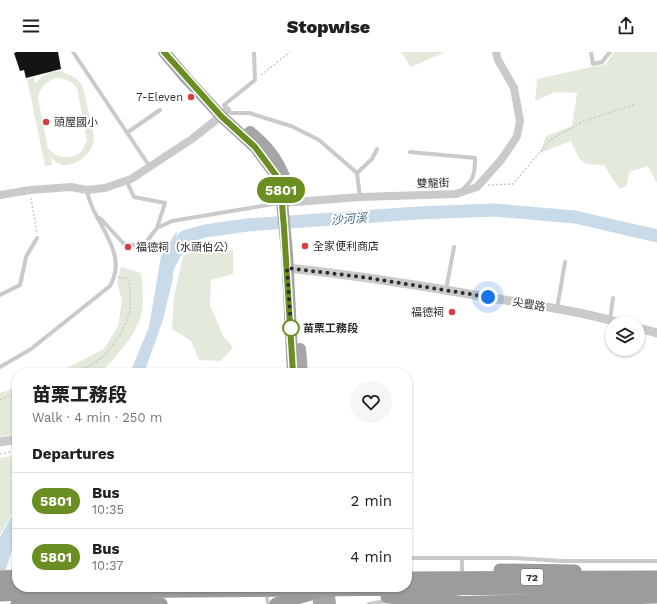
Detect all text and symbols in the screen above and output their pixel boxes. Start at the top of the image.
icon: menu [20,15,42,37]
icon: share [615,15,637,37]
text: Stopwise [287,16,370,37]
place label: 7-Eleven [136,91,183,104]
marker: 7-Eleven [186,92,196,102]
place label: 頭屋國小 [54,116,98,129]
marker: 頭屋國小 [41,117,51,127]
street label: 雙龍街 [416,176,450,191]
line badge: 5801 [253,177,309,203]
text: 5801 [265,182,297,198]
water label: 沙河溪 [331,211,369,227]
place label: 全家便利商店 [313,240,379,253]
place label: 福德祠（水頭伯公） [136,241,235,254]
marker: 全家便利商店 [300,241,310,251]
marker: 福德祠（水頭伯公） [123,242,133,252]
your location [478,287,498,307]
street label: 尖豐路 [512,295,546,314]
place label: 福德祠 [411,306,444,319]
marker: 福德祠 [447,307,457,317]
map controls [605,316,645,356]
button: layers [605,316,645,356]
marker: 苗栗工務段 [282,319,300,337]
place label: 苗栗工務段 [303,322,358,335]
button: heart [350,381,392,423]
text: 苗栗工務段 [32,383,127,406]
text: Walk · 4 min · 250 m [32,410,162,425]
text: Departures [32,445,115,463]
text: Bus [92,484,120,502]
text: 2 min [351,492,392,510]
text: 5801 [40,493,72,509]
text: 10:35 [92,502,124,517]
text: Bus [92,540,120,558]
text: 4 min [350,548,392,566]
text: 5801 [40,549,72,565]
text: 10:37 [92,558,123,573]
road number: 72 [521,569,543,585]

